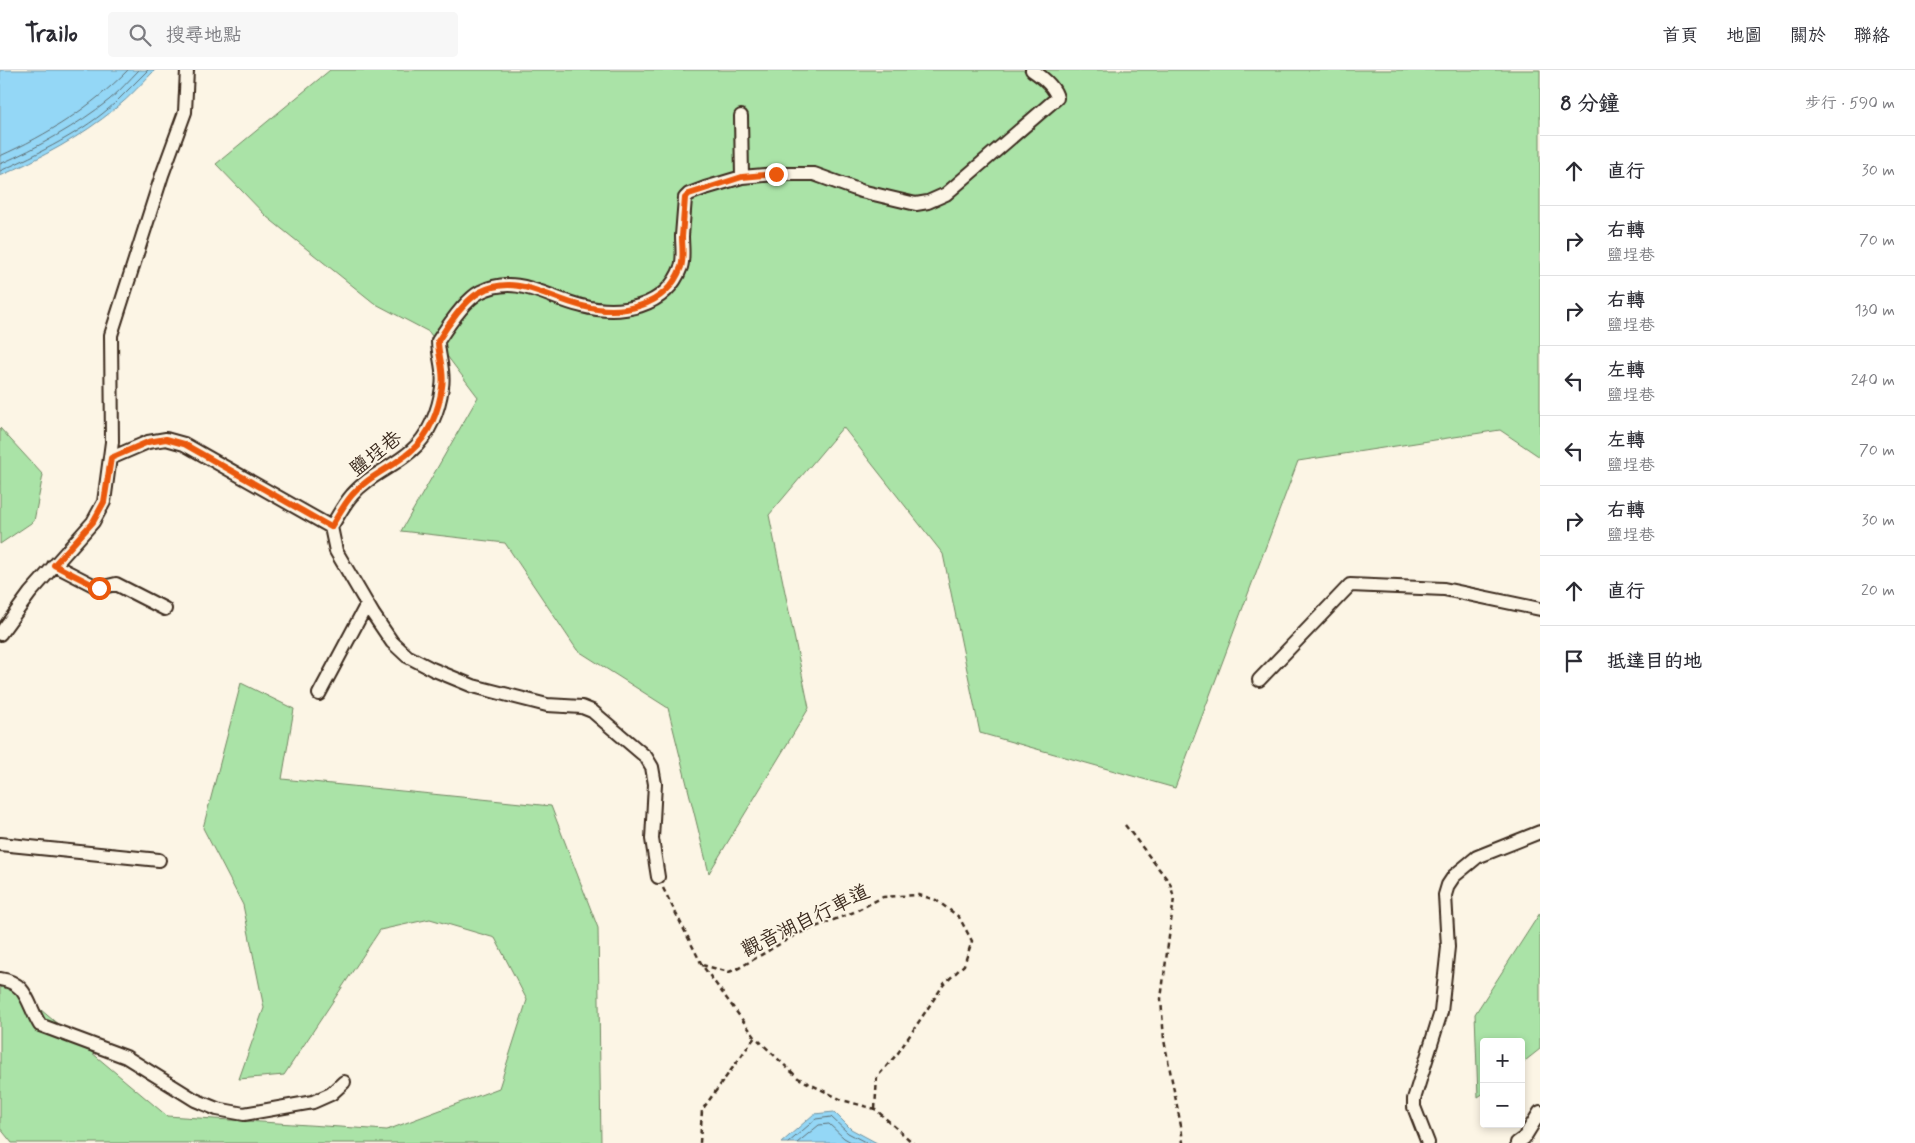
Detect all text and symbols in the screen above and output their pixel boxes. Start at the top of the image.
search box [108,12,458,57]
text: Trailo [25,19,78,50]
icon: search [126,21,154,49]
text: 搜尋地點 [166,23,242,48]
text: 首頁 [1662,24,1698,48]
text: 地圖 [1726,24,1762,48]
text: 關於 [1790,24,1826,48]
text: 聯絡 [1854,24,1890,48]
text: 8 分鐘 [1560,90,1620,118]
text: 步行 · 590 m [1805,93,1895,114]
icon: ahead [1560,157,1588,185]
text: 直行 [1607,159,1645,184]
text: 30 m [1862,160,1895,181]
route end [765,163,788,186]
text: 右轉 [1607,218,1645,243]
icon: right [1560,227,1588,255]
text: 70 m [1859,230,1895,251]
text: 鹽埕巷 [1607,245,1655,266]
text: 右轉 [1607,288,1645,313]
icon: right [1560,297,1588,325]
text: 130 m [1854,300,1895,321]
text: 鹽埕巷 [1607,315,1655,336]
text: 左轉 [1607,358,1645,383]
icon: left [1560,367,1588,395]
text: 240 m [1851,370,1895,391]
text: 鹽埕巷 [1607,385,1655,406]
street label: 鹽埕巷 [344,424,409,483]
text: 左轉 [1607,428,1645,453]
icon: left [1560,437,1588,465]
text: 70 m [1859,440,1895,461]
text: 鹽埕巷 [1607,455,1655,476]
text: 右轉 [1607,498,1645,523]
icon: right [1560,507,1588,535]
text: 30 m [1862,510,1895,531]
text: 鹽埕巷 [1607,525,1655,546]
route start [88,577,111,600]
icon: ahead [1560,577,1588,605]
text: 直行 [1607,579,1645,604]
text: 20 m [1861,580,1895,601]
icon: arrive [1560,647,1588,675]
text: 抵達目的地 [1607,649,1702,674]
street label: 觀音湖自行車道 [737,879,874,964]
map controls [1480,1038,1525,1128]
button: + [1480,1038,1525,1083]
button: − [1480,1083,1525,1128]

